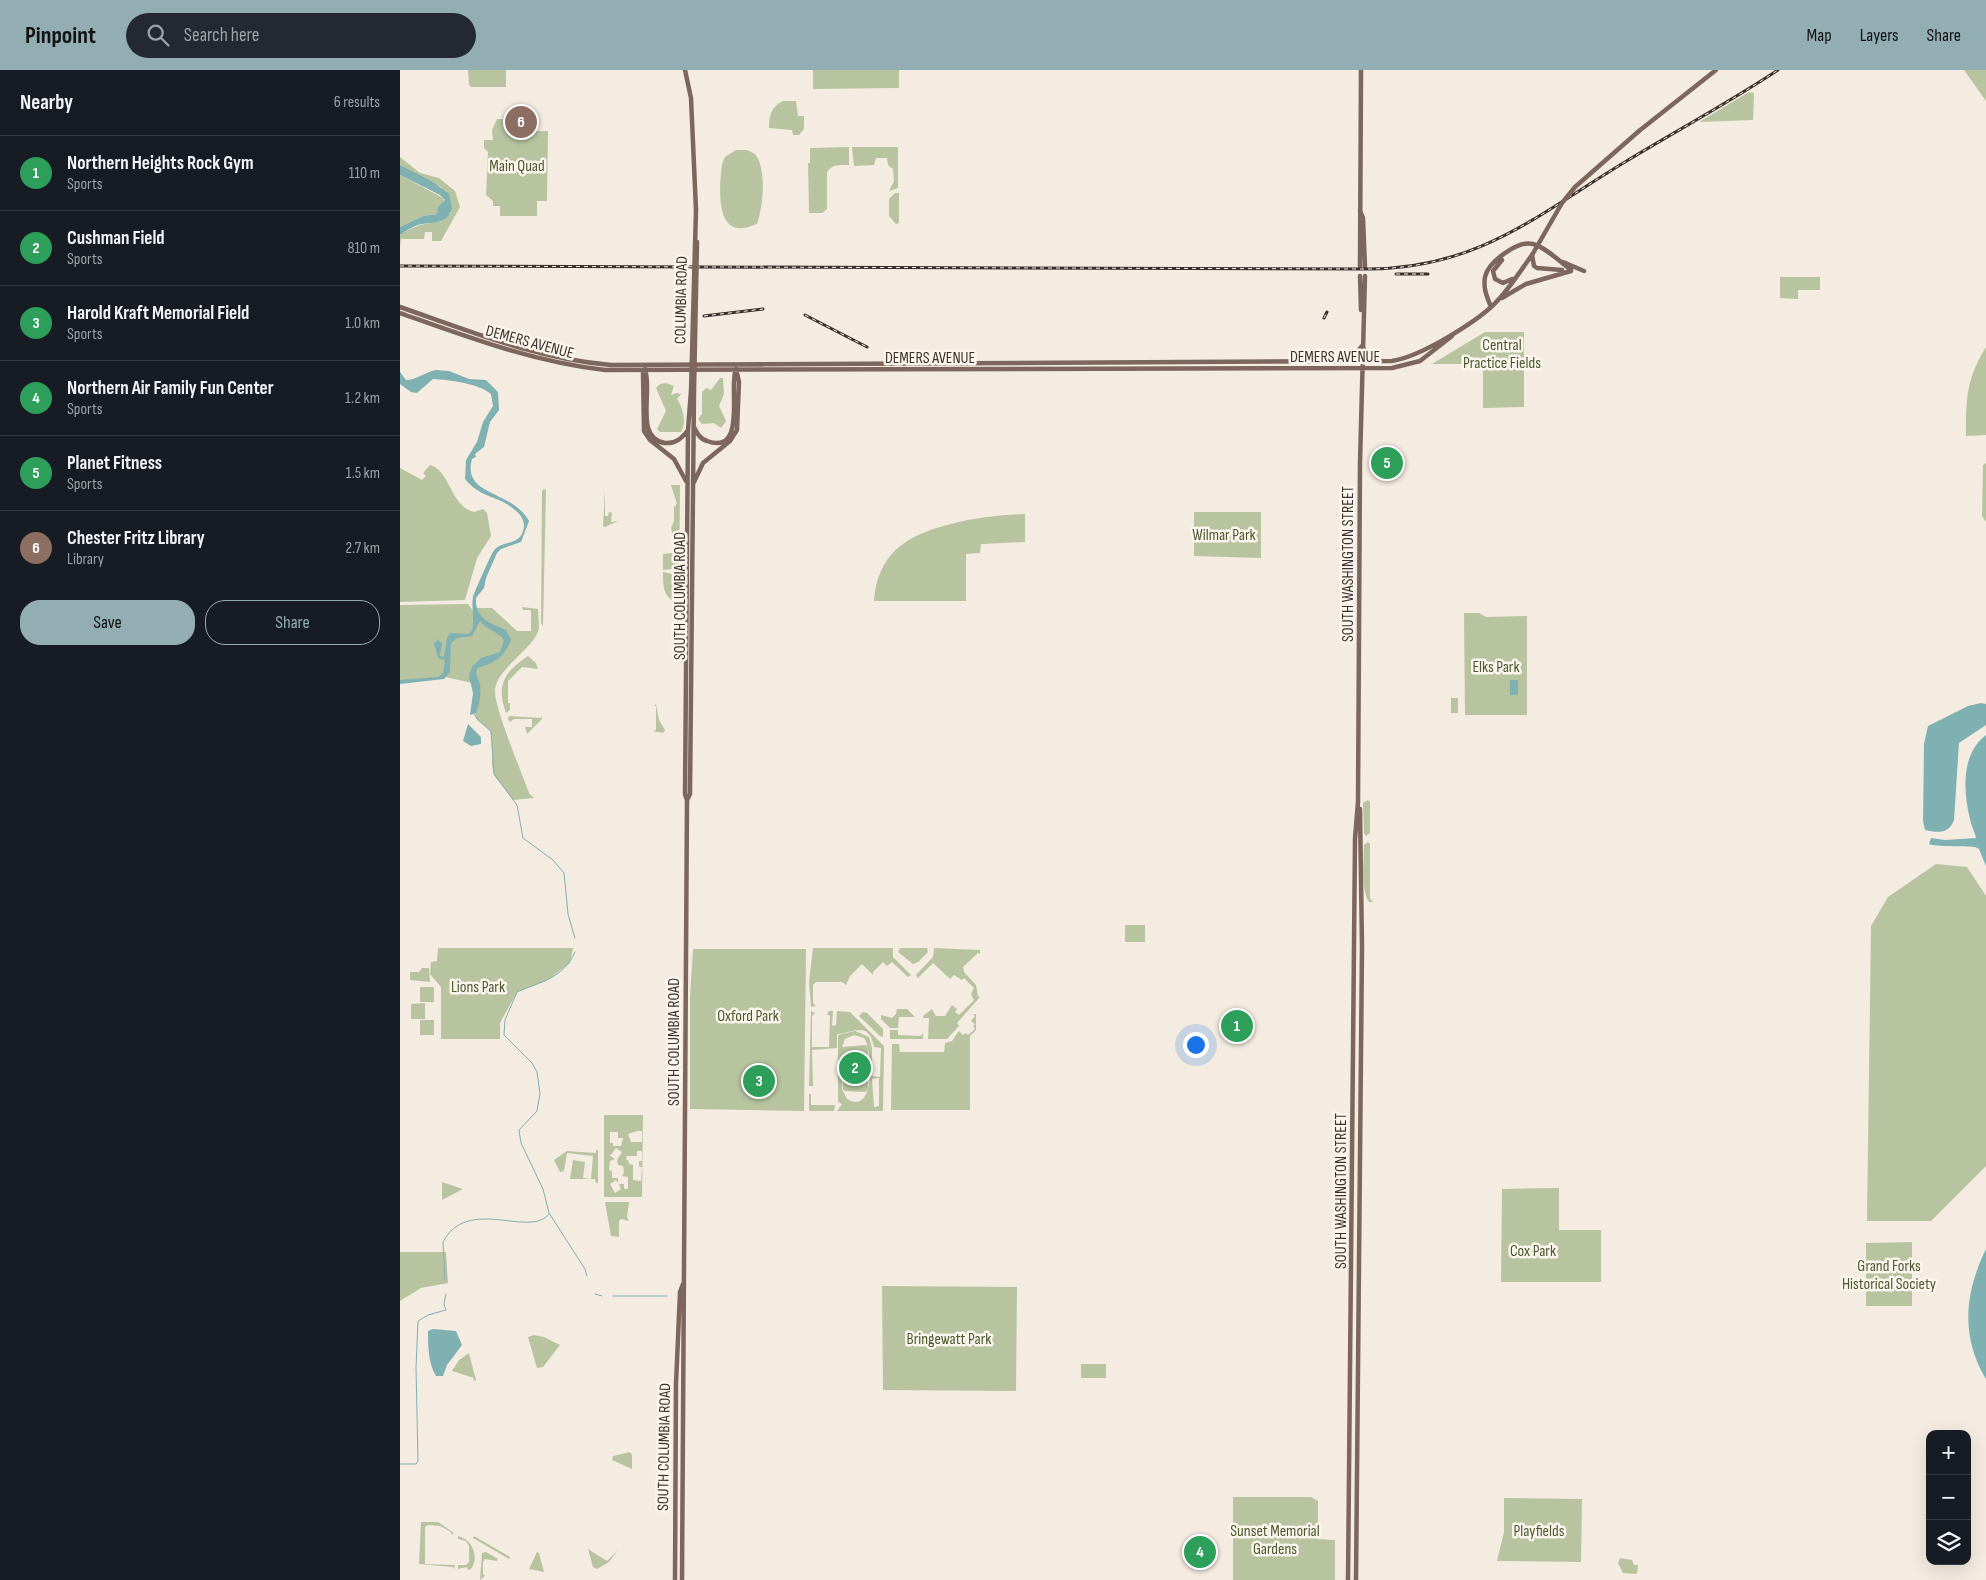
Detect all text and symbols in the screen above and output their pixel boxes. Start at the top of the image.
search box [126,13,476,58]
text: Pinpoint [25,21,96,50]
icon: search [144,21,172,49]
text: Search here [184,24,259,47]
text: Map [1807,25,1832,46]
text: Layers [1860,25,1899,46]
text: Share [1927,25,1961,46]
text: Nearby [20,90,73,115]
text: 6 results [334,93,380,112]
pin: 6 [505,103,537,141]
text: Northern Heights Rock Gym [67,152,254,175]
park label: Main Quad [489,157,545,176]
text: 1 [33,164,39,183]
text: 110 m [349,164,380,183]
text: Sports [67,175,102,194]
text: Cushman Field [67,227,165,250]
text: 2 [32,239,40,258]
text: 810 m [347,239,380,258]
text: Sports [67,250,102,269]
street label: COLUMBIA ROAD [671,256,692,344]
text: Harold Kraft Memorial Field [67,302,249,325]
text: 3 [32,314,40,333]
text: 1.0 km [345,314,380,333]
street label: DEMERS AVENUE [484,322,576,363]
text: Sports [67,325,102,344]
park label: Central Practice Fields [1463,336,1541,373]
street label: DEMERS AVENUE [1290,348,1380,367]
street label: DEMERS AVENUE [885,349,975,368]
text: Northern Air Family Fun Center [67,377,274,400]
text: 4 [32,389,40,408]
text: 1.2 km [345,389,380,408]
text: Sports [67,400,102,419]
pin: 5 [1371,444,1403,482]
text: Planet Fitness [67,452,162,475]
text: 5 [32,464,40,483]
text: 1.5 km [346,464,380,483]
text: Sports [67,475,102,494]
street label: SOUTH WASHINGTON STREET [1339,485,1358,642]
park label: Wilmar Park [1192,526,1256,545]
text: Chester Fritz Library [67,527,205,550]
street label: SOUTH COLUMBIA ROAD [671,532,690,660]
text: 6 [32,539,40,558]
text: 2.7 km [346,539,380,558]
text: Library [67,550,104,569]
button: Save [20,600,195,645]
button: Share [205,600,380,645]
park label: Elks Park [1472,658,1520,677]
park label: Lions Park [451,978,505,997]
street label: SOUTH COLUMBIA ROAD [665,978,684,1106]
park label: Oxford Park [717,1007,779,1026]
pin: 1 [1221,1007,1253,1045]
your location [1183,1032,1209,1058]
pin: 2 [839,1049,871,1087]
pin: 3 [743,1062,775,1100]
street label: SOUTH WASHINGTON STREET [1332,1112,1351,1269]
park label: Cox Park [1510,1242,1556,1261]
park label: Grand Forks Historical Society [1842,1257,1936,1294]
park label: Bringewatt Park [907,1330,991,1349]
street label: SOUTH COLUMBIA ROAD [654,1383,675,1511]
map controls [1926,1430,1971,1565]
button: + [1926,1430,1971,1475]
button: − [1926,1475,1971,1520]
button: layers [1926,1520,1971,1565]
park label: Sunset Memorial Gardens [1230,1522,1320,1559]
park label: Playfields [1514,1522,1565,1541]
pin: 4 [1184,1533,1216,1571]

